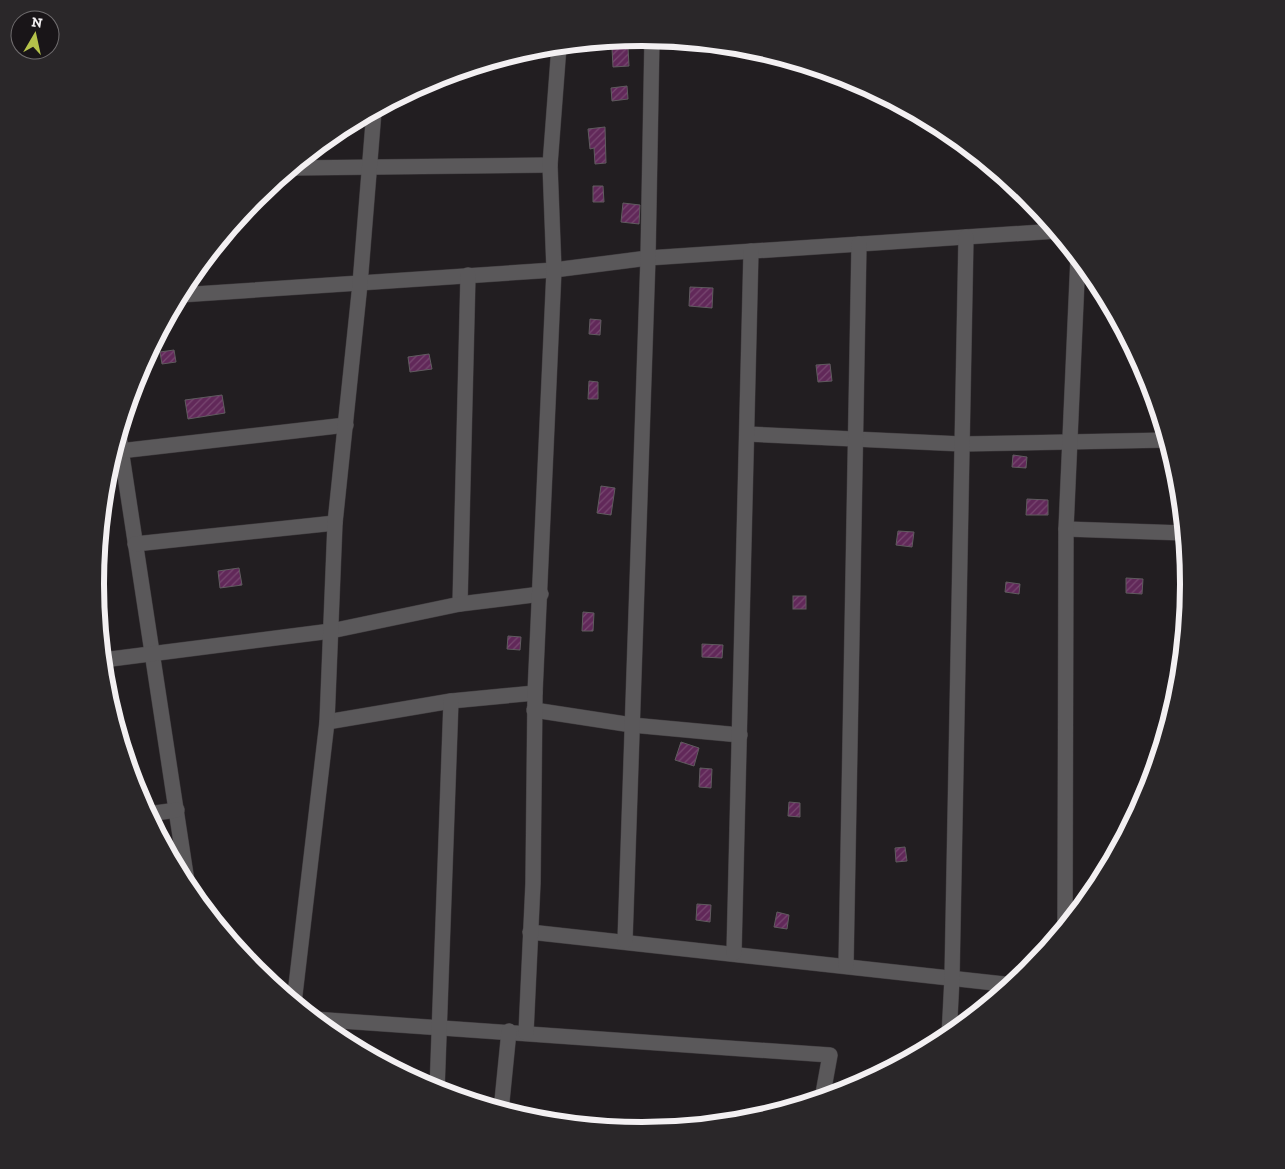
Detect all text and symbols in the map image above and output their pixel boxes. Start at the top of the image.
north arrow [10,10,60,60]
text: N [30,13,44,32]

